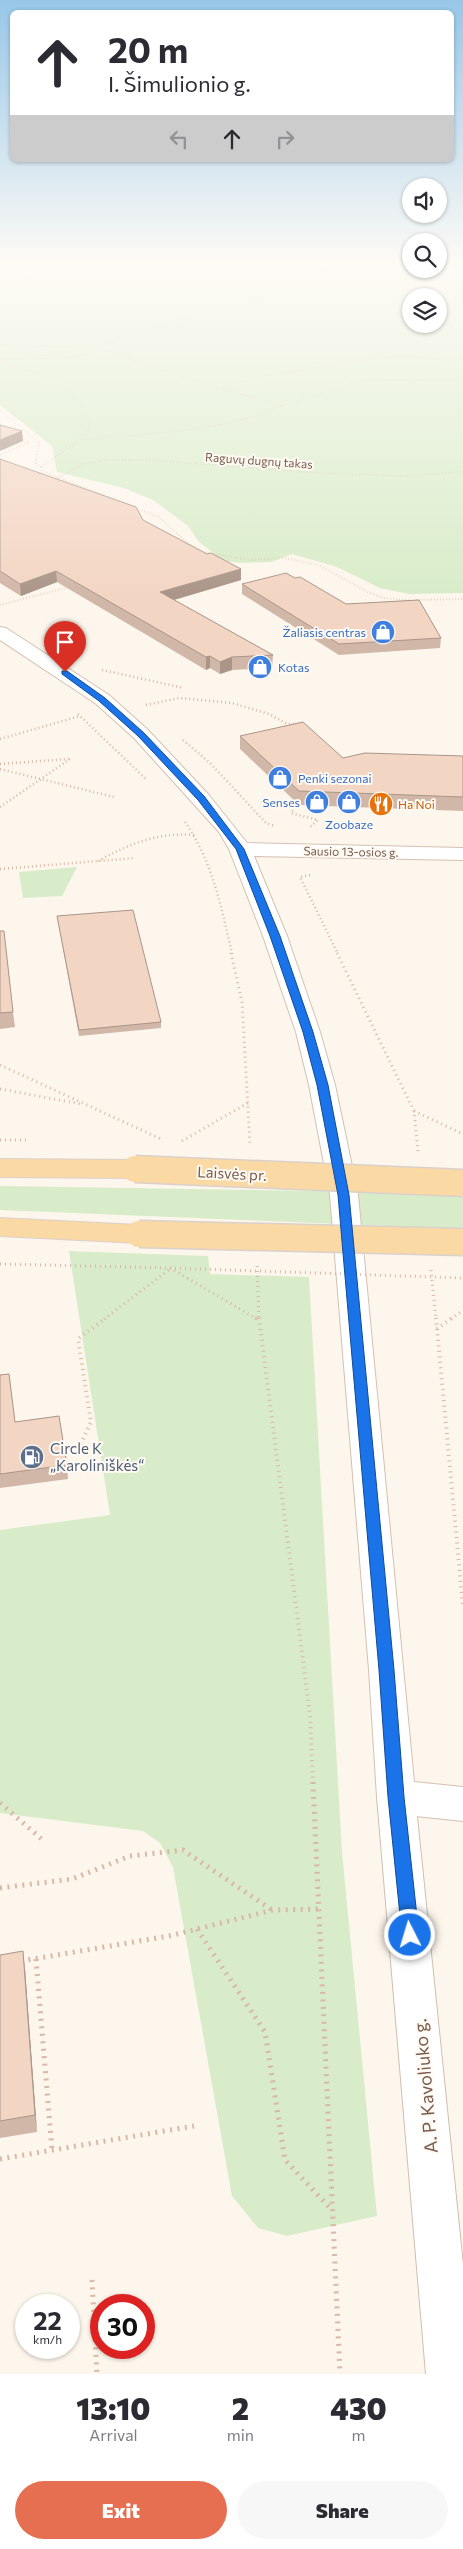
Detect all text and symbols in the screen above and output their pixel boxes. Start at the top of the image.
text: 20 m [108,27,188,70]
icon: ahead [25,30,90,95]
text: I. Šimulionio g. [108,70,251,97]
icon: left [165,125,193,153]
icon: ahead [218,125,246,153]
icon: right [271,125,299,153]
map controls [402,178,447,333]
button: sound [402,178,447,223]
button: search [402,233,447,278]
button: layers [402,288,447,333]
street label: Raguvų dugnų takas [205,449,313,471]
shop icon: Žaliasis centras [370,619,396,645]
pin [44,621,86,672]
place label: Žaliasis centras [282,625,366,639]
icon: arrive [51,628,79,656]
shop icon: Kotas [247,654,273,680]
place label: Kotas [278,660,309,674]
shop icon: Penki sezonai [267,765,293,791]
place label: Penki sezonai [298,771,372,785]
shop icon: Senses [304,789,330,815]
shop icon: Zoobaze [336,789,362,815]
restaurant icon: Ha Noi [368,791,394,817]
place label: Senses [263,795,300,809]
place label: Ha Noi [398,797,435,811]
place label: Zoobaze [325,817,373,831]
street label: Sausio 13-osios g. [303,843,399,859]
street label: Laisvės pr. [197,1162,267,1184]
place label: Circle K „Karoliniškės“ [50,1439,144,1474]
fuel station icon: Circle K „Karoliniškės“ [19,1444,45,1470]
position arrow [383,1908,435,1960]
street label: A. P. Kavoliuko g. [408,2018,442,2154]
speed limit sign: 30 [90,2294,155,2359]
text: 22 [33,2305,62,2335]
text: km/h [33,2332,62,2346]
text: 13:10 [76,2389,150,2426]
text: 2 [232,2389,249,2426]
text: 430 [330,2389,387,2426]
text: Arrival [89,2425,138,2444]
text: min [227,2425,254,2444]
text: m [351,2425,365,2444]
button: Exit [15,2481,227,2539]
button: Share [237,2481,448,2539]

